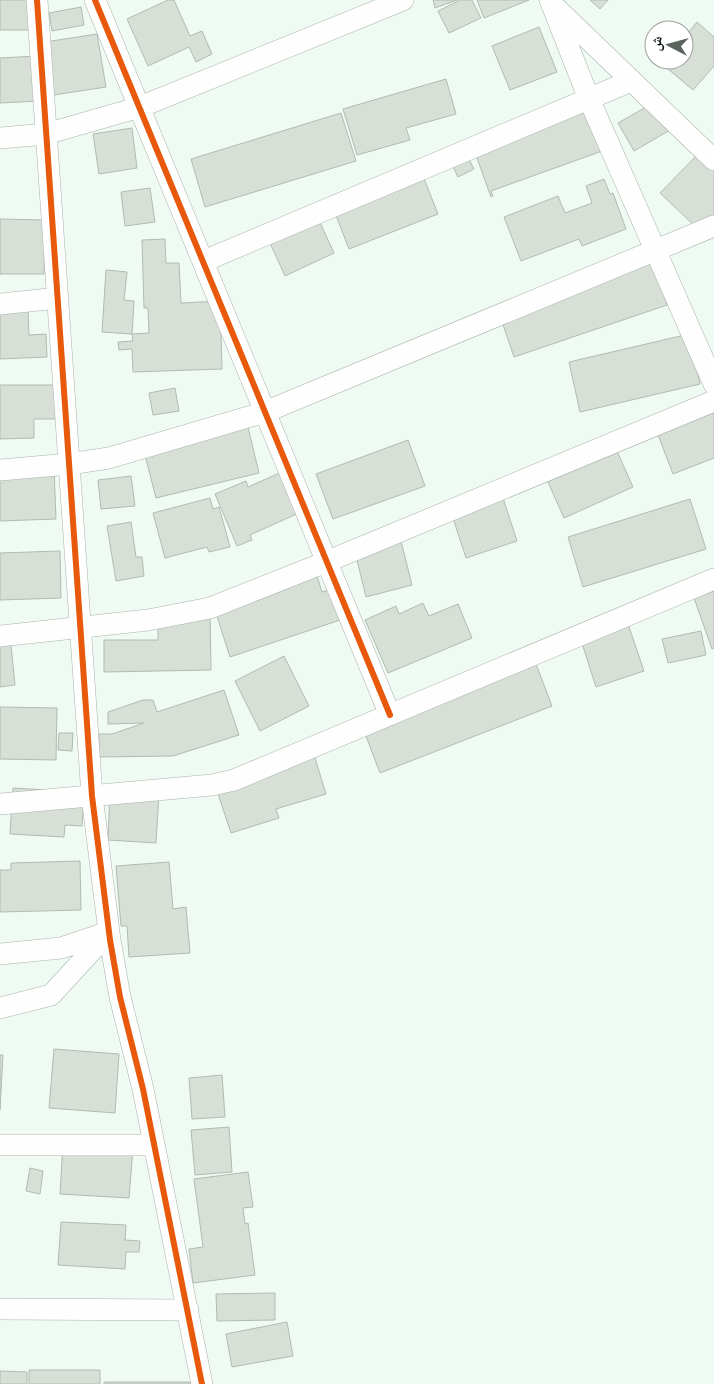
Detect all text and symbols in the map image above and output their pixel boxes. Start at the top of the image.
north arrow [644,20,694,70]
text: ش [646,35,666,52]

